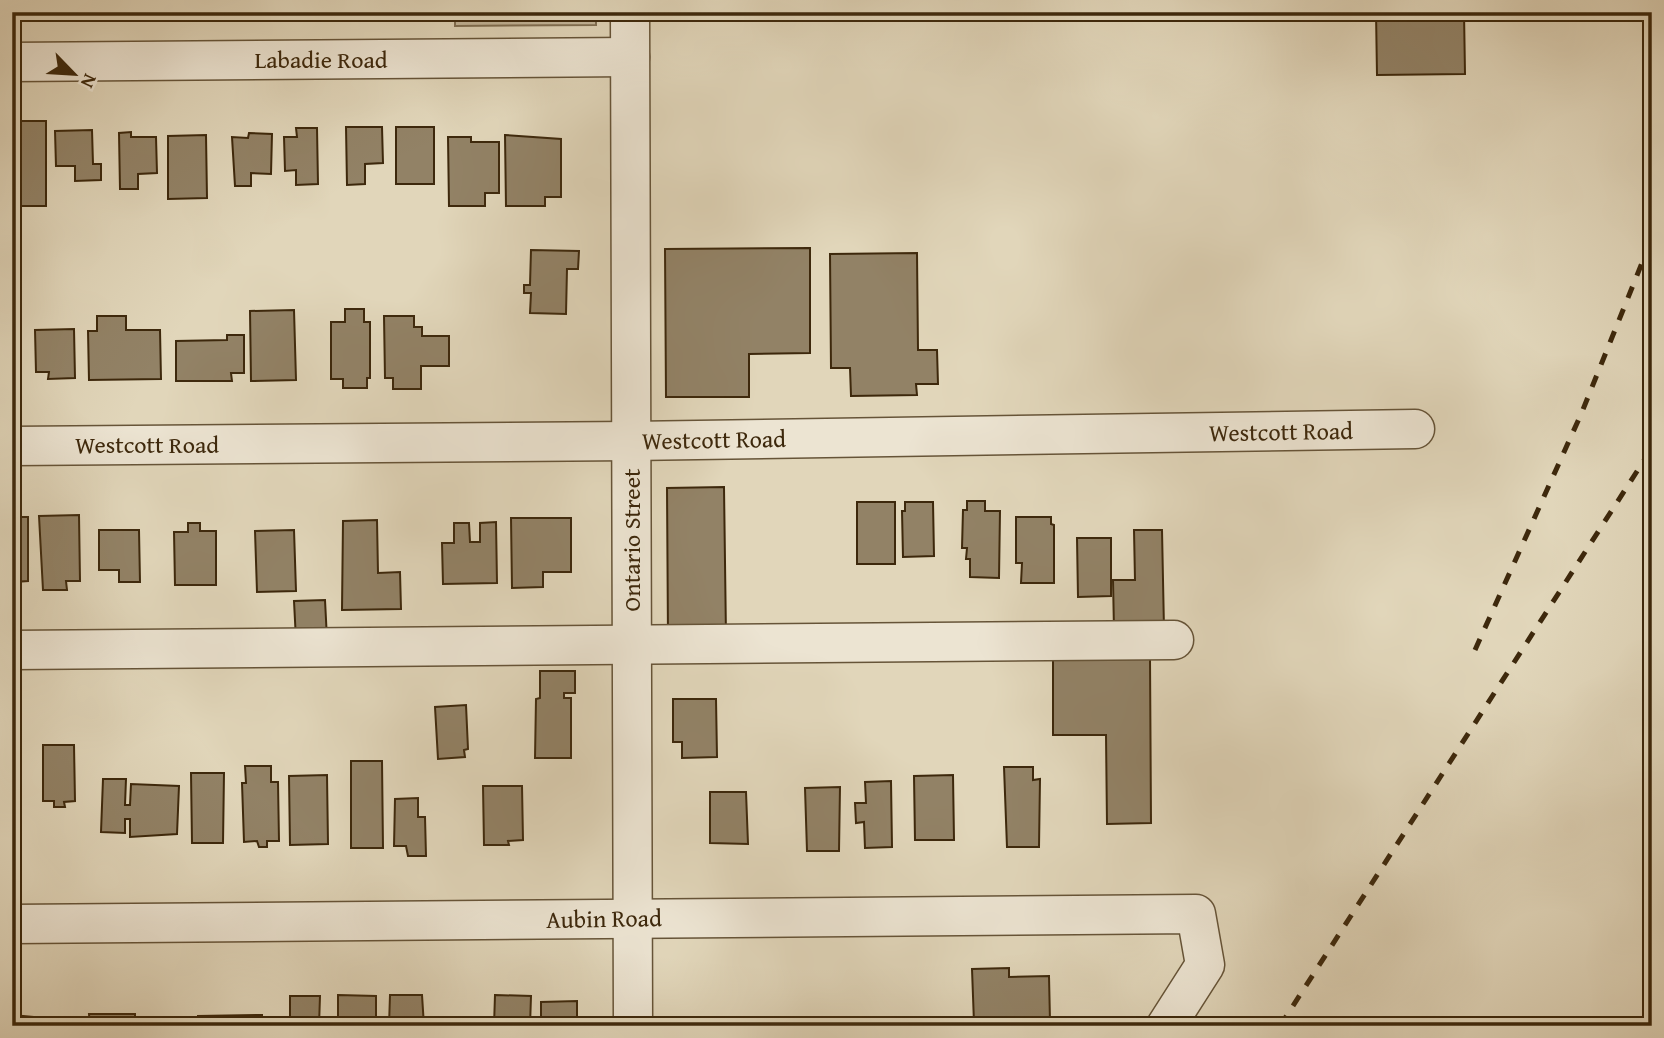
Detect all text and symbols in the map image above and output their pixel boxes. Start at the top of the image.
north arrow [38,38,108,108]
street label: Labadie Road [254,42,388,77]
text: N [74,70,105,93]
street label: Westcott Road [1209,413,1354,450]
street label: Westcott Road [642,421,787,458]
street label: Westcott Road [75,427,219,462]
street label: Ontario Street [614,468,649,611]
street label: Aubin Road [546,900,662,937]

